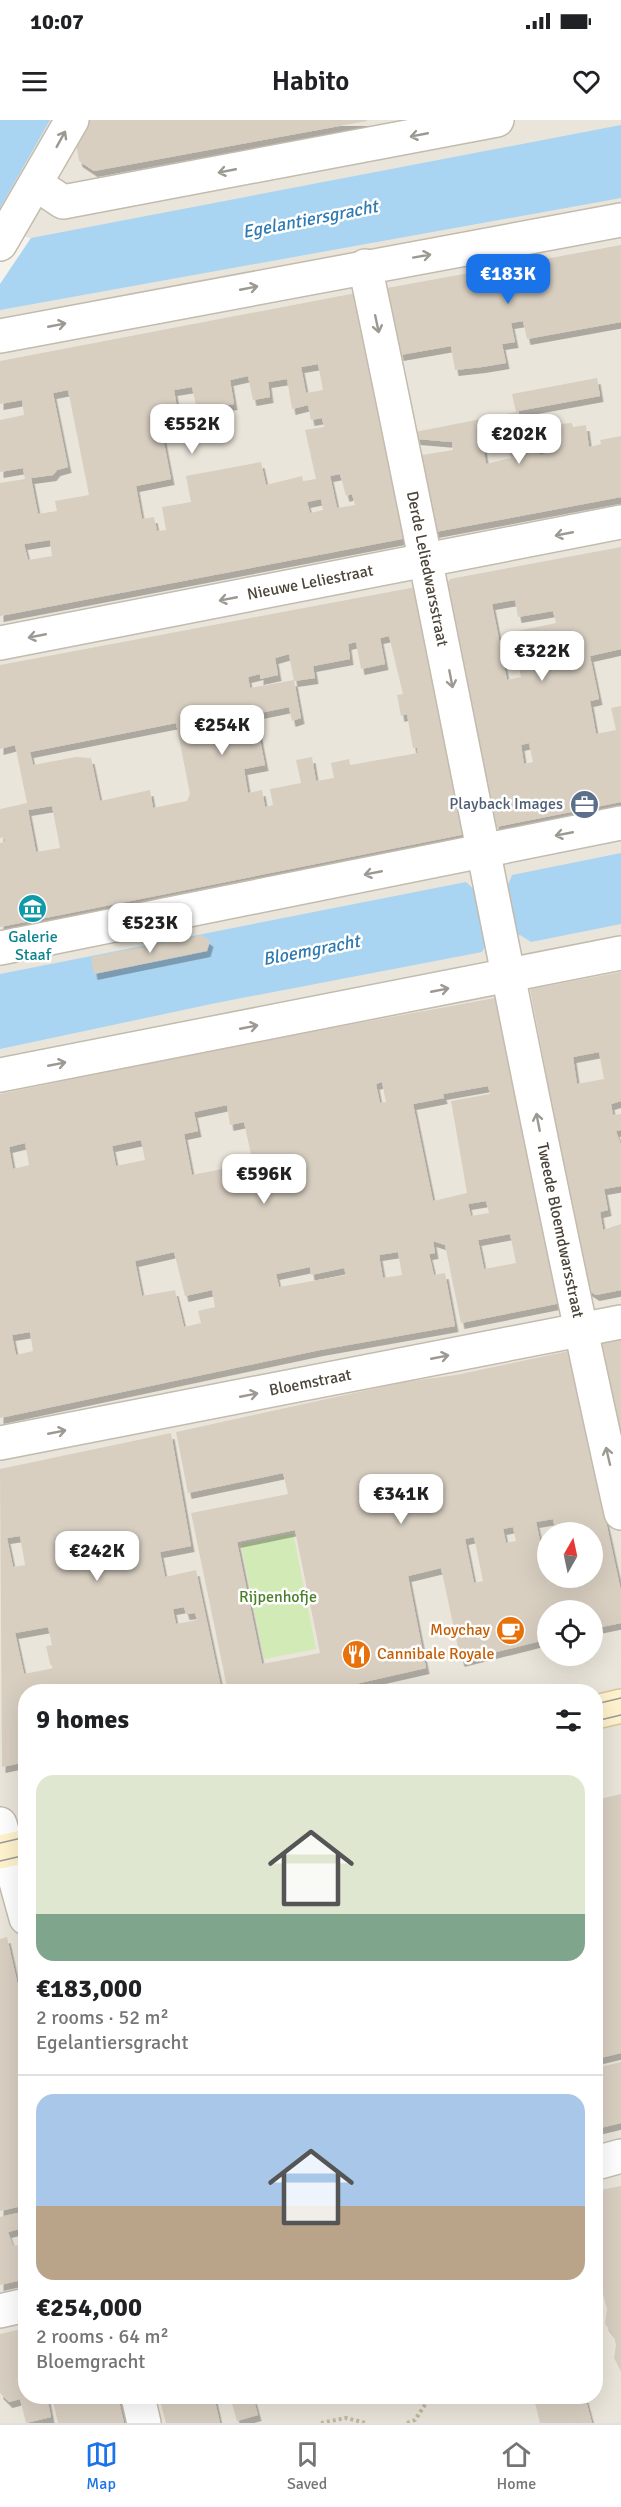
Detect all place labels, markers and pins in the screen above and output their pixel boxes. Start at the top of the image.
pin: €183K [466,254,550,305]
pin: €552K [150,404,234,455]
pin: €202K [477,414,561,465]
pin: €322K [500,631,584,682]
pin: €254K [180,705,264,756]
office icon: Playback Images [568,788,600,820]
place label: Playback Images [449,794,563,814]
museum icon: Galerie Staaf [17,893,49,925]
pin: €523K [108,903,192,954]
place label: Galerie Staaf [8,927,58,965]
pin: €596K [222,1154,306,1205]
pin: €341K [359,1474,443,1525]
pin: €242K [55,1531,139,1582]
cafe icon: Moychay [495,1614,527,1646]
place label: Moychay [430,1620,491,1640]
restaurant icon: Cannibale Royale [340,1638,372,1670]
place label: Cannibale Royale [377,1644,494,1664]

